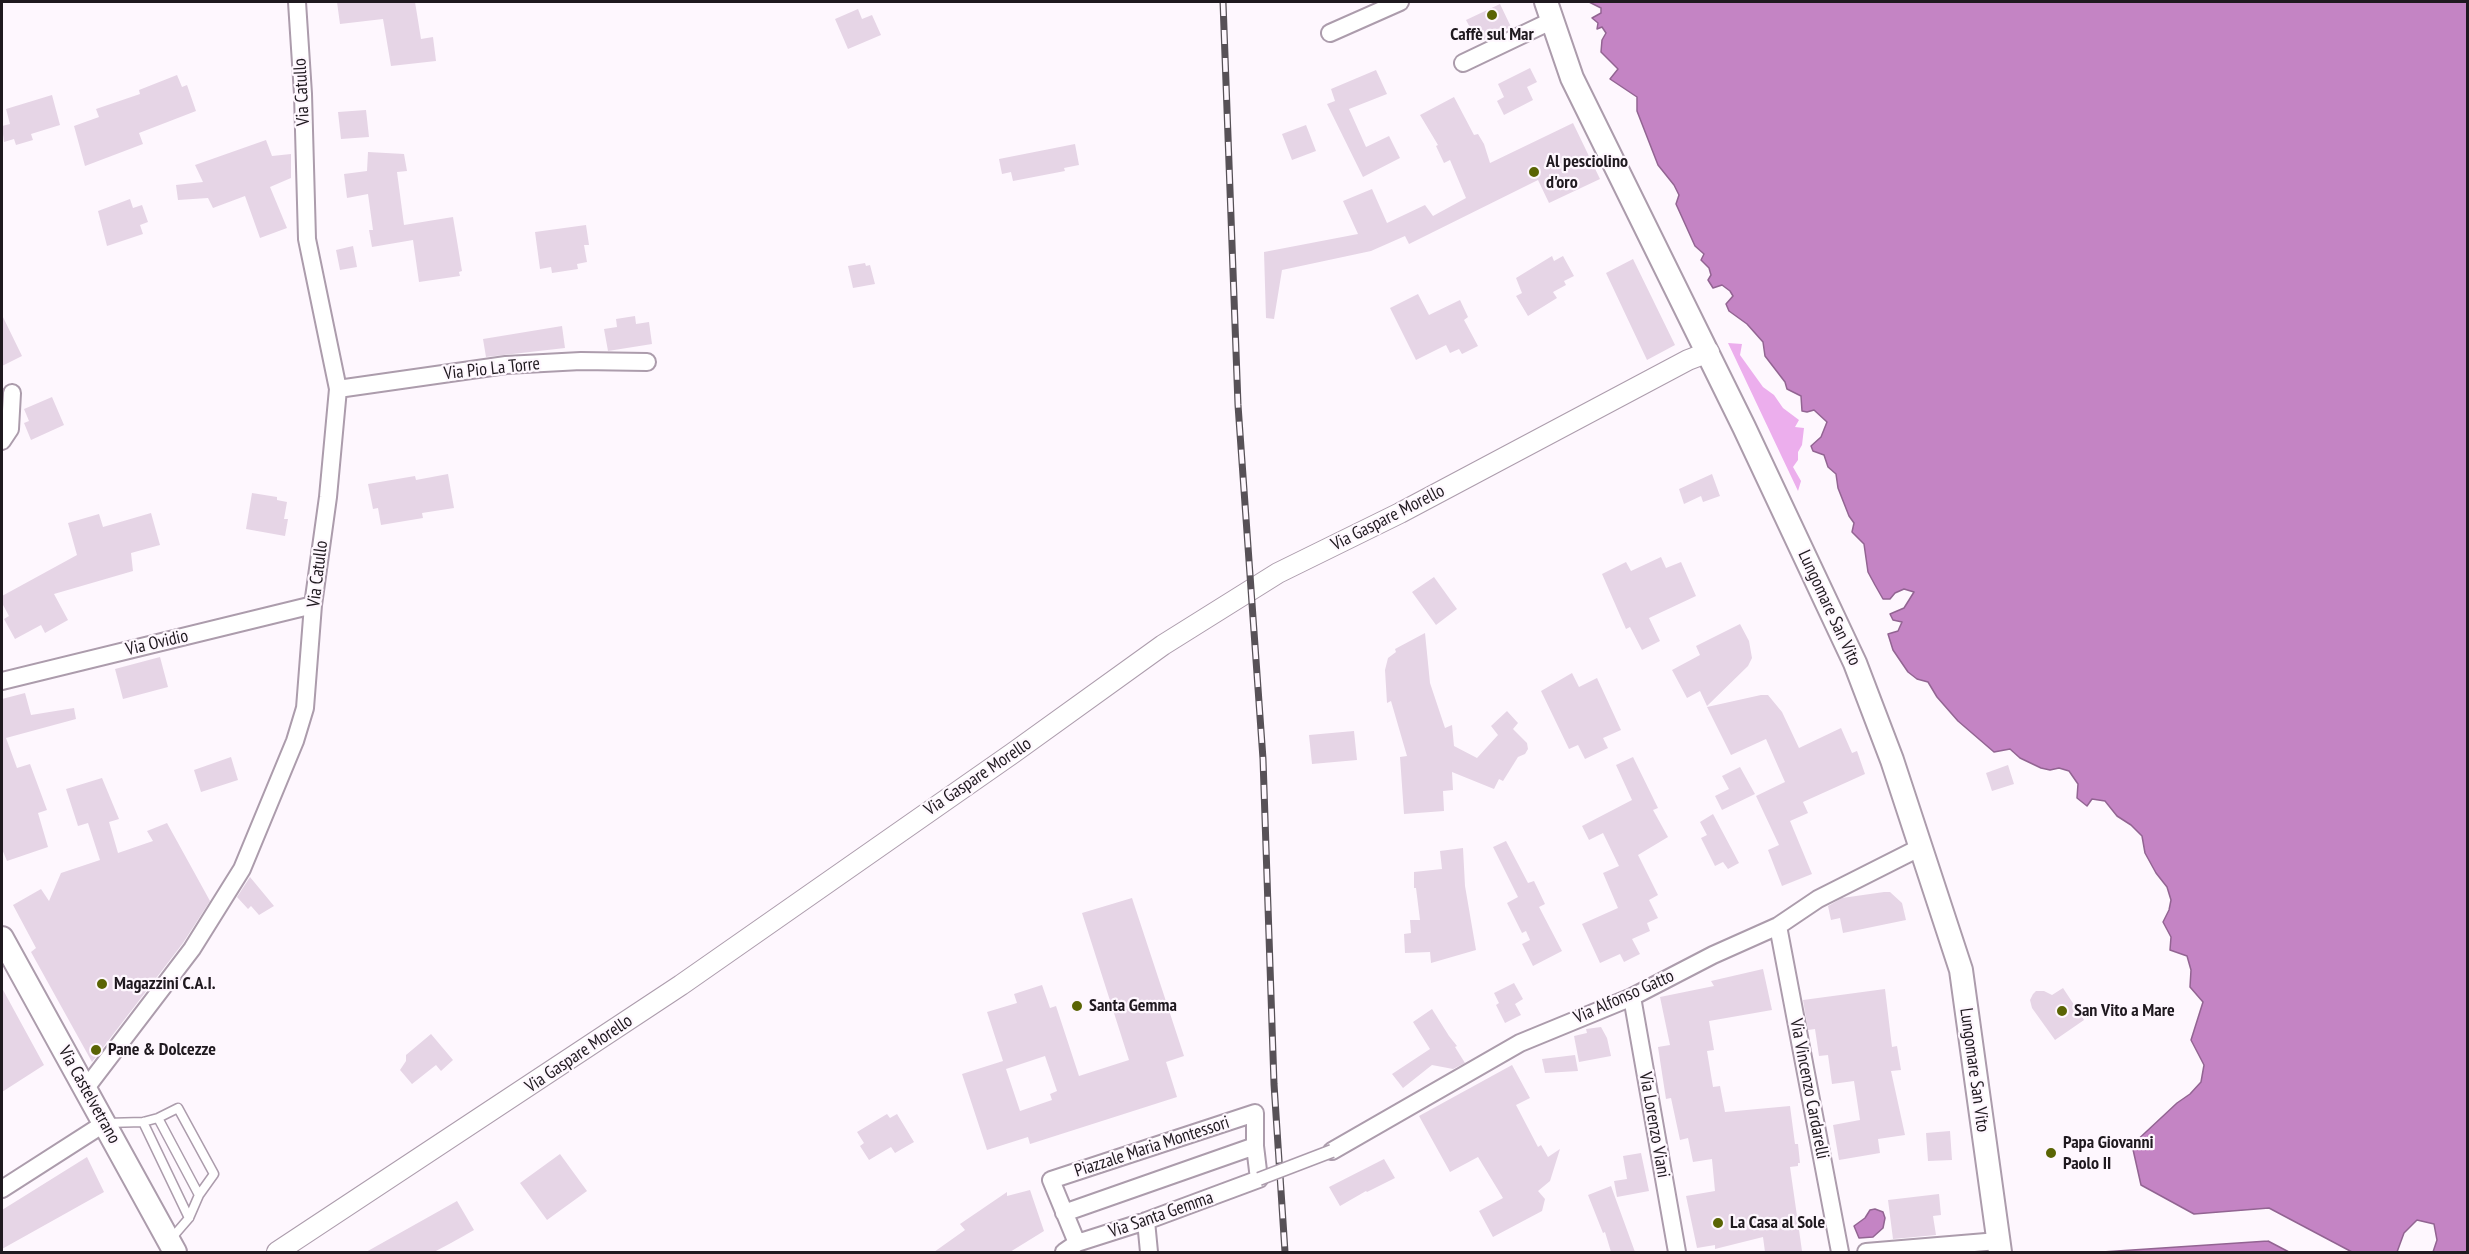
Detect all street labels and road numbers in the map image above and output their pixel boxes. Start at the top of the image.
street label: Via Catullo [289,58,315,126]
street label: Via Pio La Torre [443,353,541,385]
street label: Via Gaspare Morello [1328,480,1448,556]
street label: Via Catullo [303,539,333,609]
street label: Lungomare San Vito [1793,547,1865,669]
street label: Via Ovidio [124,625,190,661]
street label: Via Gaspare Morello [920,733,1036,821]
street label: Via Alfonso Gatto [1571,965,1677,1029]
street label: Lungomare San Vito [1955,1007,1993,1133]
street label: Via Gaspare Morello [521,1010,637,1098]
street label: Via Vincenzo Cardarelli [1785,1017,1833,1161]
street label: Via Castelvetrano [53,1042,125,1148]
street label: Via Lorenzo Viani [1634,1070,1674,1180]
street label: Piazzale Maria Montessori [1072,1112,1232,1182]
street label: Via Santa Gemma [1106,1187,1216,1243]

